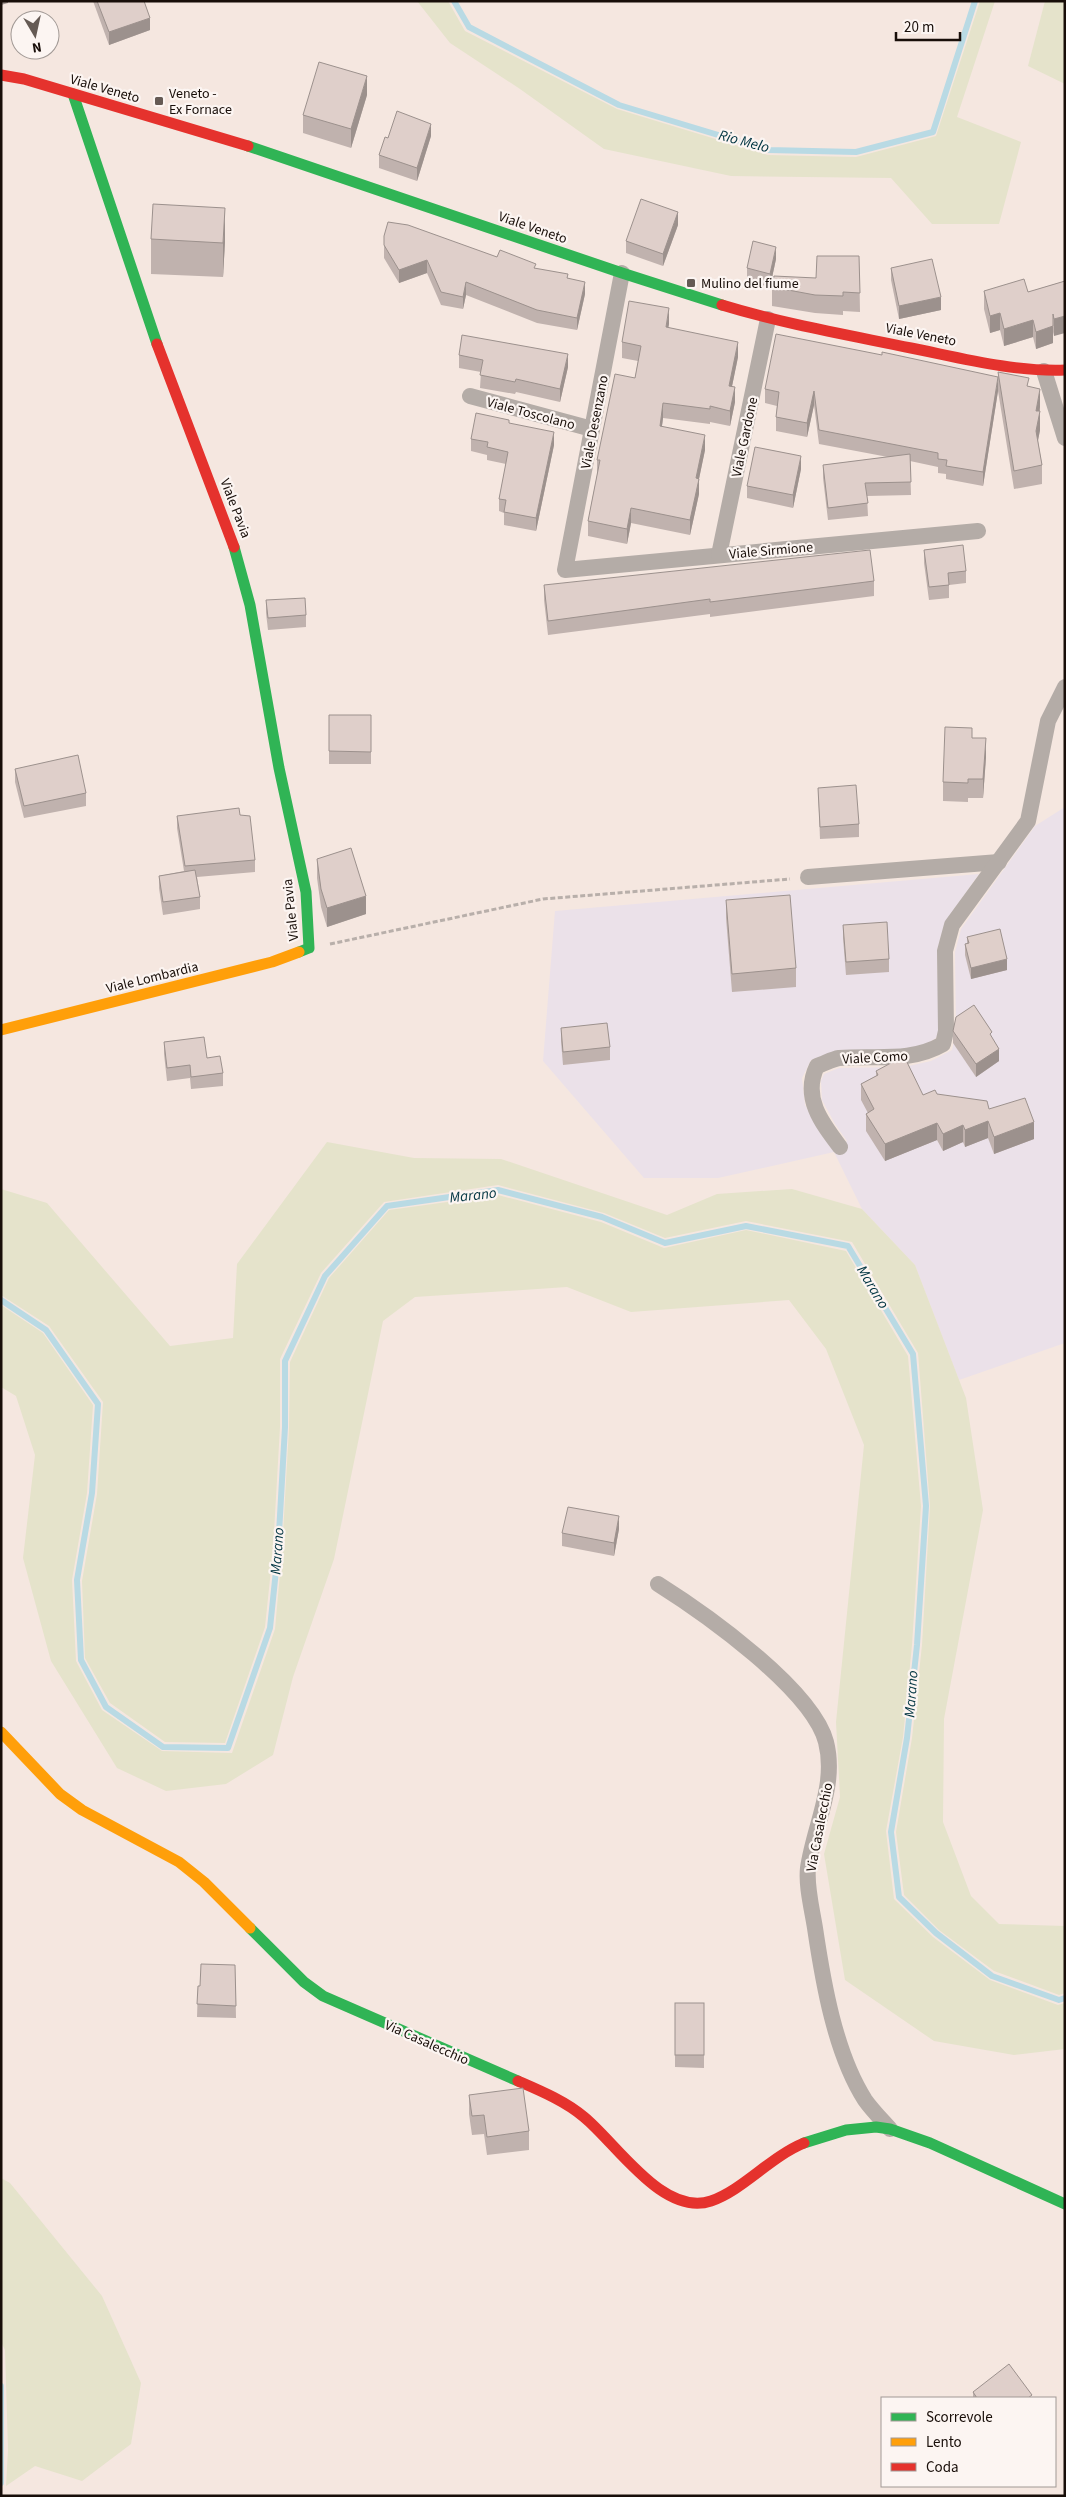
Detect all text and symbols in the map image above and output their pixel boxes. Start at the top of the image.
north arrow [10,10,60,60]
scale bar [896,10,960,42]
text: 20 m [904,17,934,38]
text: N [31,36,43,57]
street label: Viale Veneto [68,69,142,108]
place label: Veneto - Ex Fornace [169,84,232,120]
marker: Veneto - Ex Fornace [153,95,165,107]
water label: Rio Melo [716,125,772,158]
street label: Viale Veneto [496,207,570,249]
place label: Mulino del fiume [701,274,799,294]
marker: Mulino del fiume [685,277,697,289]
street label: Viale Veneto [884,318,958,352]
street label: Viale Desenzano [576,374,614,471]
street label: Viale Toscolano [484,393,577,435]
street label: Viale Gardone [727,395,763,479]
street label: Viale Pavia [215,476,256,541]
street label: Viale Sirmione [728,537,814,565]
street label: Viale Pavia [278,878,304,942]
street label: Viale Lombardia [104,957,200,999]
street label: Viale Como [842,1046,908,1070]
water label: Marano [448,1183,498,1208]
water label: Marano [851,1262,894,1313]
water label: Marano [265,1526,290,1575]
water label: Marano [899,1669,924,1718]
street label: Via Casalecchio [802,1781,838,1873]
street label: Via Casalecchio [381,2015,472,2070]
legend [881,2397,1056,2487]
text: Scorrevole [926,2407,993,2428]
text: Lento [926,2432,962,2453]
text: Coda [926,2457,959,2478]

